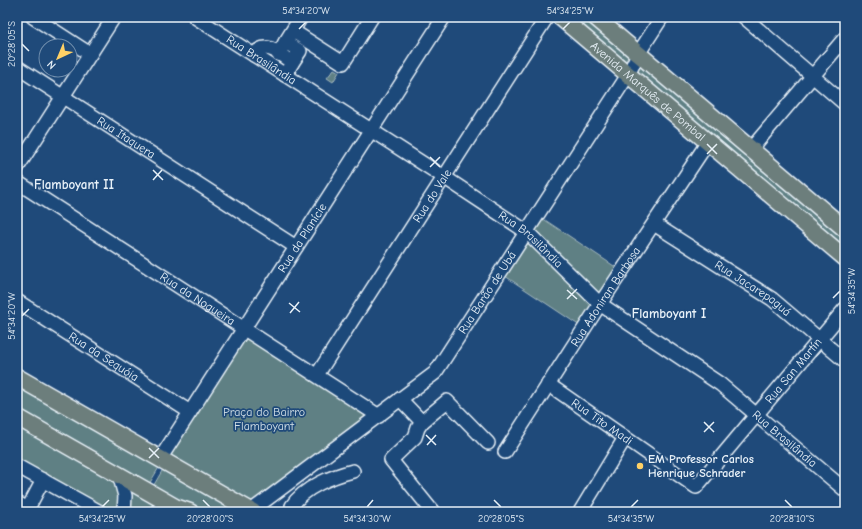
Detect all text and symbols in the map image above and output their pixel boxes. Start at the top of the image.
text: 54°34'20"W [282,5,330,17]
text: 54°34'25"W [547,5,594,17]
text: 20°28'05"S [6,21,18,67]
street label: Rua Brasilândia [224,32,299,87]
north arrow [38,38,78,78]
street label: Avenida Marquês de Pombal [587,39,708,144]
text: N [44,58,59,72]
street label: Rua Itaquera [94,114,158,161]
street label: Rua do Vale [410,166,454,225]
district label: Flamboyant II [34,177,114,192]
street label: Rua da Planície [275,200,330,275]
street label: Rua Brasilândia [496,208,566,270]
street label: Rua Adoniran Barbosa [568,244,643,349]
street label: Rua Barão de Ubá [455,249,519,336]
street label: Rua Jacarepaguá [712,258,794,319]
text: 54°34'35"W [846,267,858,314]
street label: Rua da Nogueira [157,269,238,328]
text: 54°34'20"W [6,292,18,340]
district label: Flamboyant I [632,306,706,321]
street label: Rua da Sequóia [66,329,141,384]
street label: Rua San Martín [762,335,825,406]
street label: Rua Tito Madi [569,396,635,448]
park label: Praça do Bairro Flamboyant [223,405,305,433]
street label: Rua Brasilândia [749,407,820,470]
place label: EM Professor Carlos Henrique Schrader [648,452,754,480]
marker: EM Professor Carlos Henrique Schrader [635,461,645,471]
text: 54°34'25"W [79,513,126,525]
text: 20°28'00"S [187,513,234,525]
text: 54°34'30"W [343,513,391,525]
text: 20°28'05"S [478,513,524,525]
text: 54°34'35"W [608,513,655,525]
text: 20°28'10"S [770,513,815,525]

